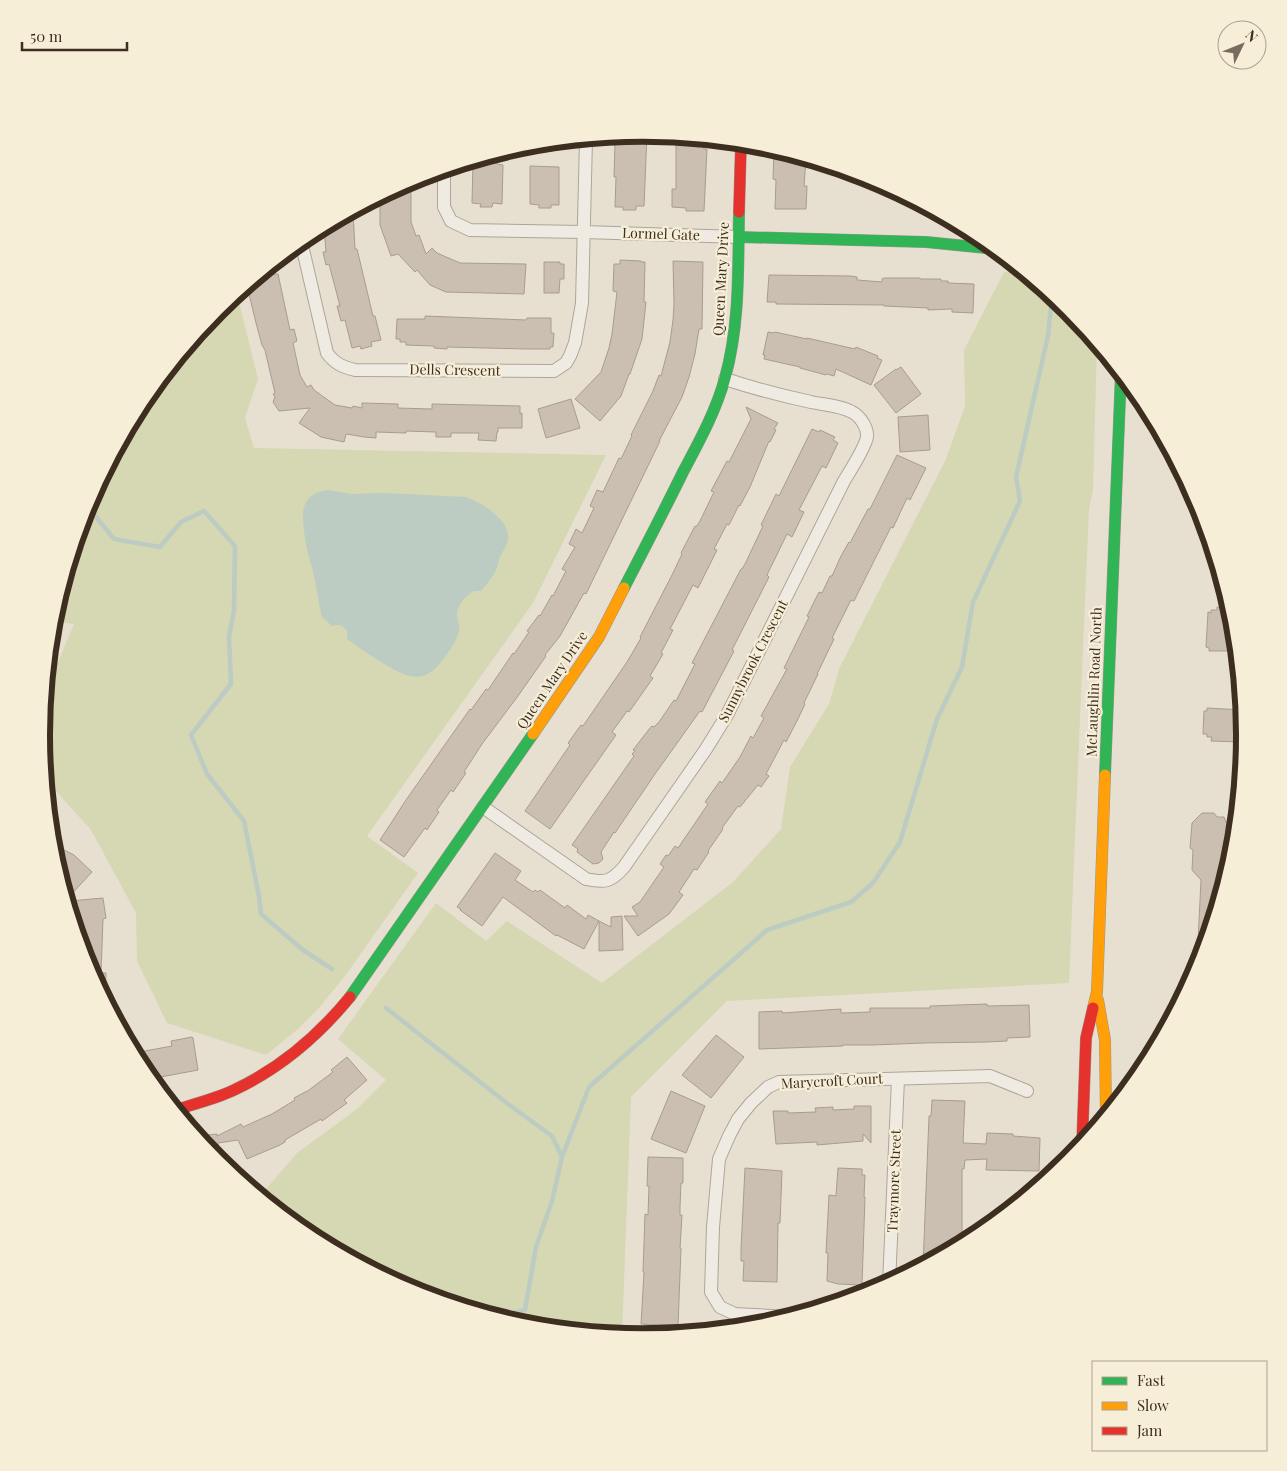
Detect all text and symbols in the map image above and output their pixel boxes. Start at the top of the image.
scale bar [22,20,128,52]
north arrow [1217,20,1267,70]
text: 50 m [30,26,63,46]
text: N [1241,26,1262,46]
street label: Queen Mary Drive [708,221,733,337]
street label: Lormel Gate [622,223,700,244]
street label: Dells Crescent [409,359,502,380]
street label: Sunnybrook Crescent [713,595,792,725]
street label: McLaughlin Road North [1081,606,1106,757]
street label: Queen Mary Drive [512,627,591,732]
street label: Marycroft Court [780,1068,885,1093]
street label: Traymore Street [882,1128,905,1233]
legend [1092,1361,1267,1451]
text: Fast [1137,1370,1166,1390]
text: Slow [1137,1395,1169,1415]
text: Jam [1136,1420,1163,1440]

